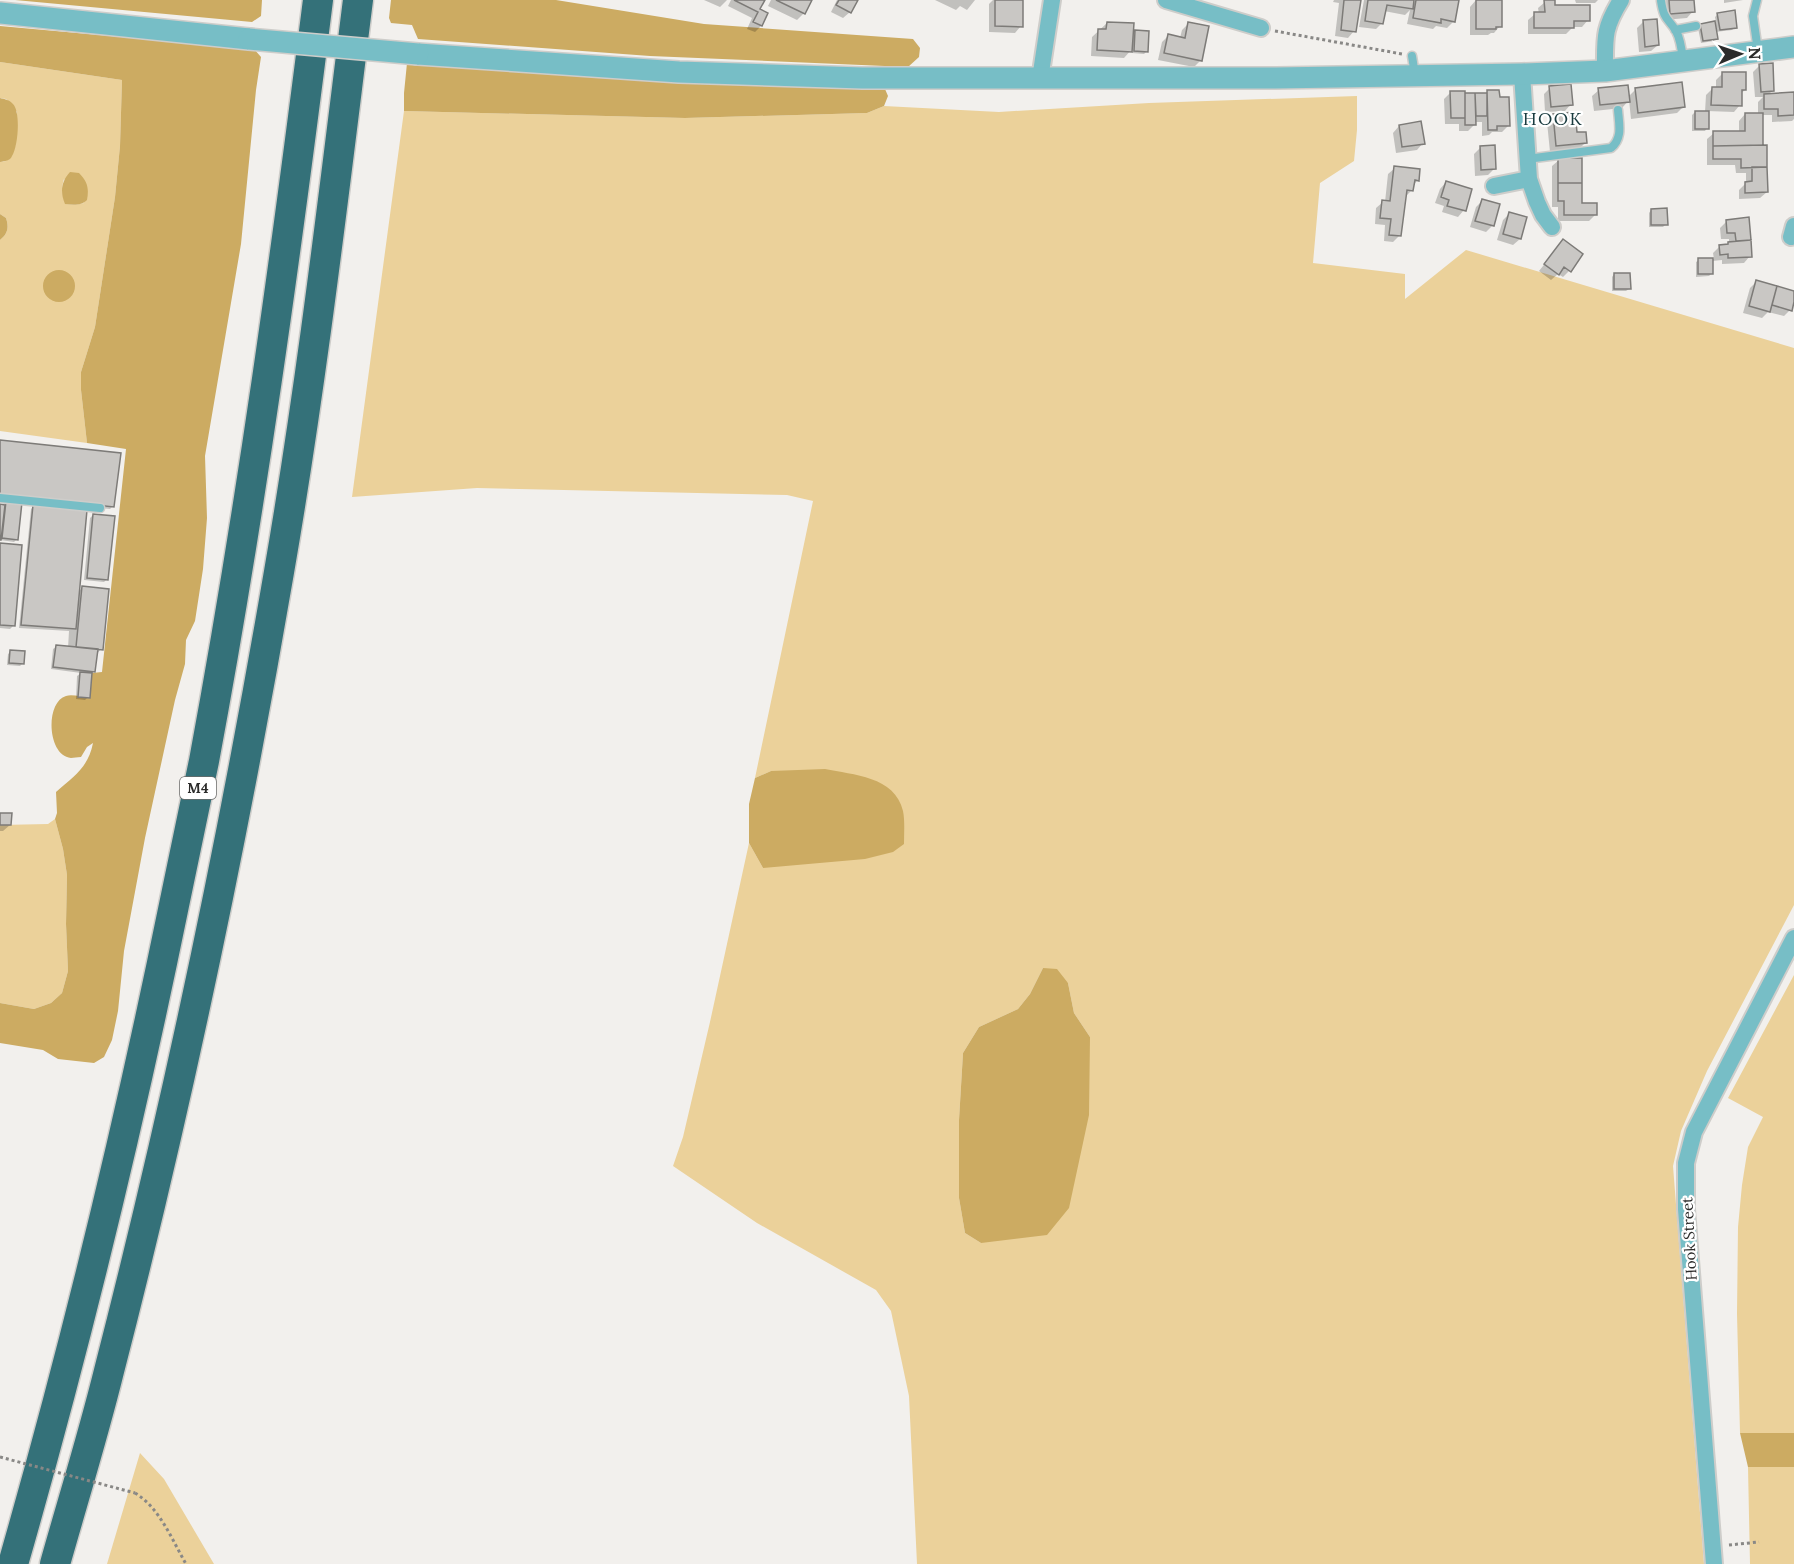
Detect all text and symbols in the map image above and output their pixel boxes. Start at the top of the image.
north arrow [1710,24,1770,84]
text: N [1745,47,1765,60]
district label: HOOK [1523,107,1583,130]
road number: M4 [180,777,216,799]
street label: Hook Street [1677,1197,1701,1281]

